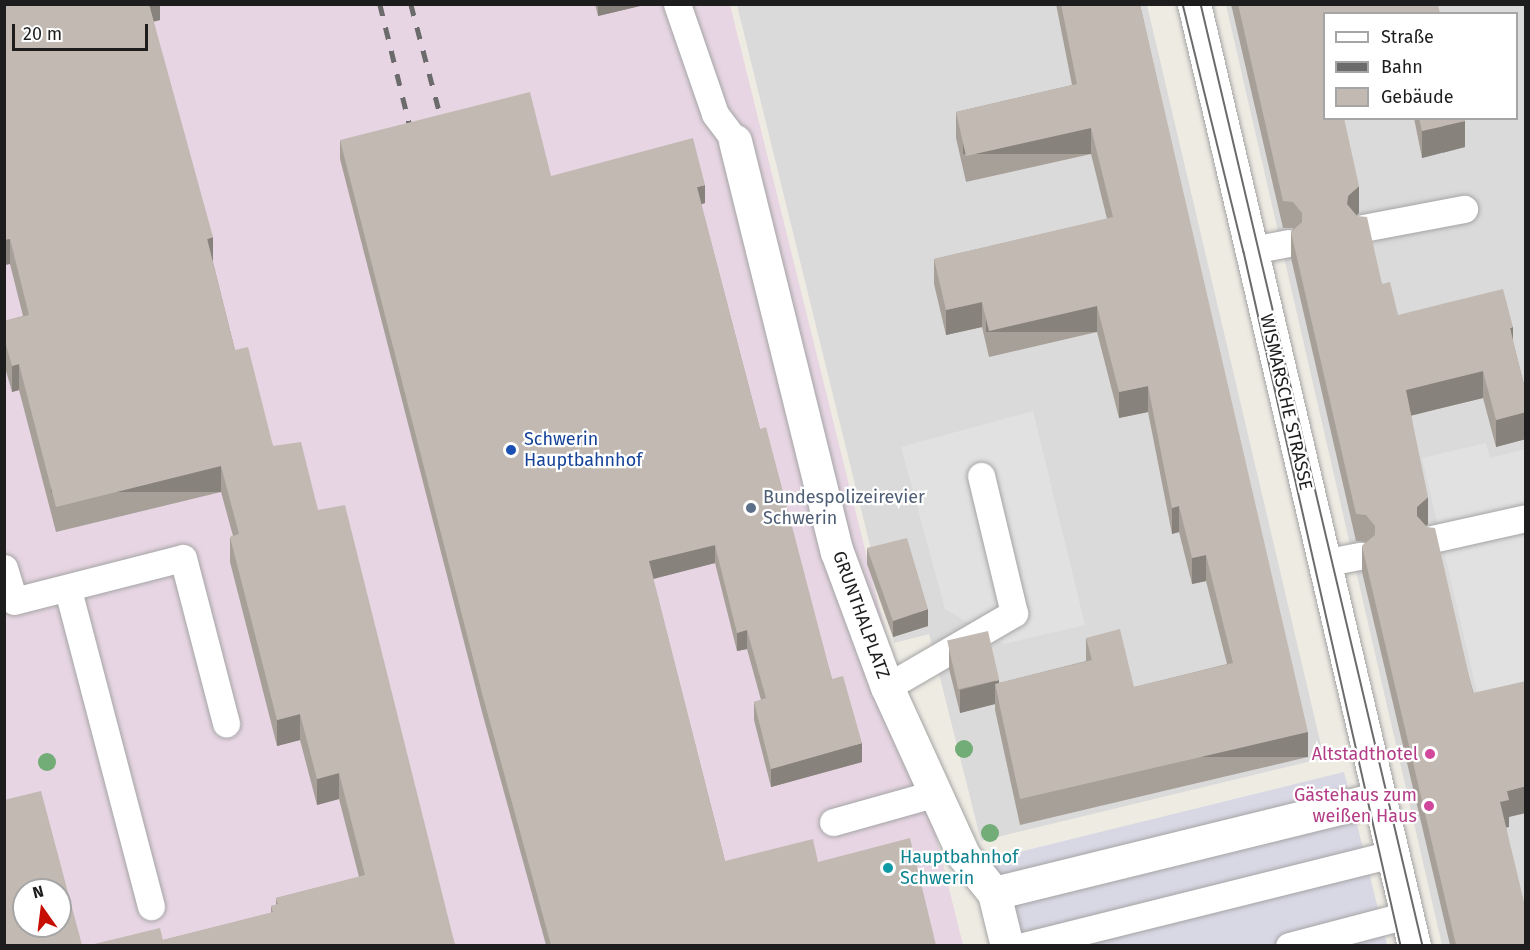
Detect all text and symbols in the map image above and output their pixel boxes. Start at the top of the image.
scale bar [15,12,152,50]
legend [1323,12,1518,120]
text: 20 m [23,23,62,45]
text: Straße [1381,26,1434,48]
text: Bahn [1381,56,1423,78]
text: Gebäude [1381,86,1454,108]
street label: WISMARSCHE STRASSE [1255,312,1317,492]
place label: Schwerin Hauptbahnhof [524,429,642,472]
marker: Schwerin Hauptbahnhof [502,441,520,459]
place label: Bundespolizeirevier Schwerin [763,487,925,530]
marker: Bundespolizeirevier Schwerin [744,501,758,515]
street label: GRUNTHALPLATZ [828,548,894,682]
place label: Altstadthotel [1312,743,1418,765]
marker: Altstadthotel [1423,747,1437,761]
place label: Gästehaus zum weißen Haus [1294,785,1417,828]
marker: Gästehaus zum weißen Haus [1422,799,1436,813]
place label: Hauptbahnhof Schwerin [900,847,1018,890]
marker: Hauptbahnhof Schwerin [881,861,895,875]
north arrow [12,878,72,938]
text: N [31,881,45,902]

